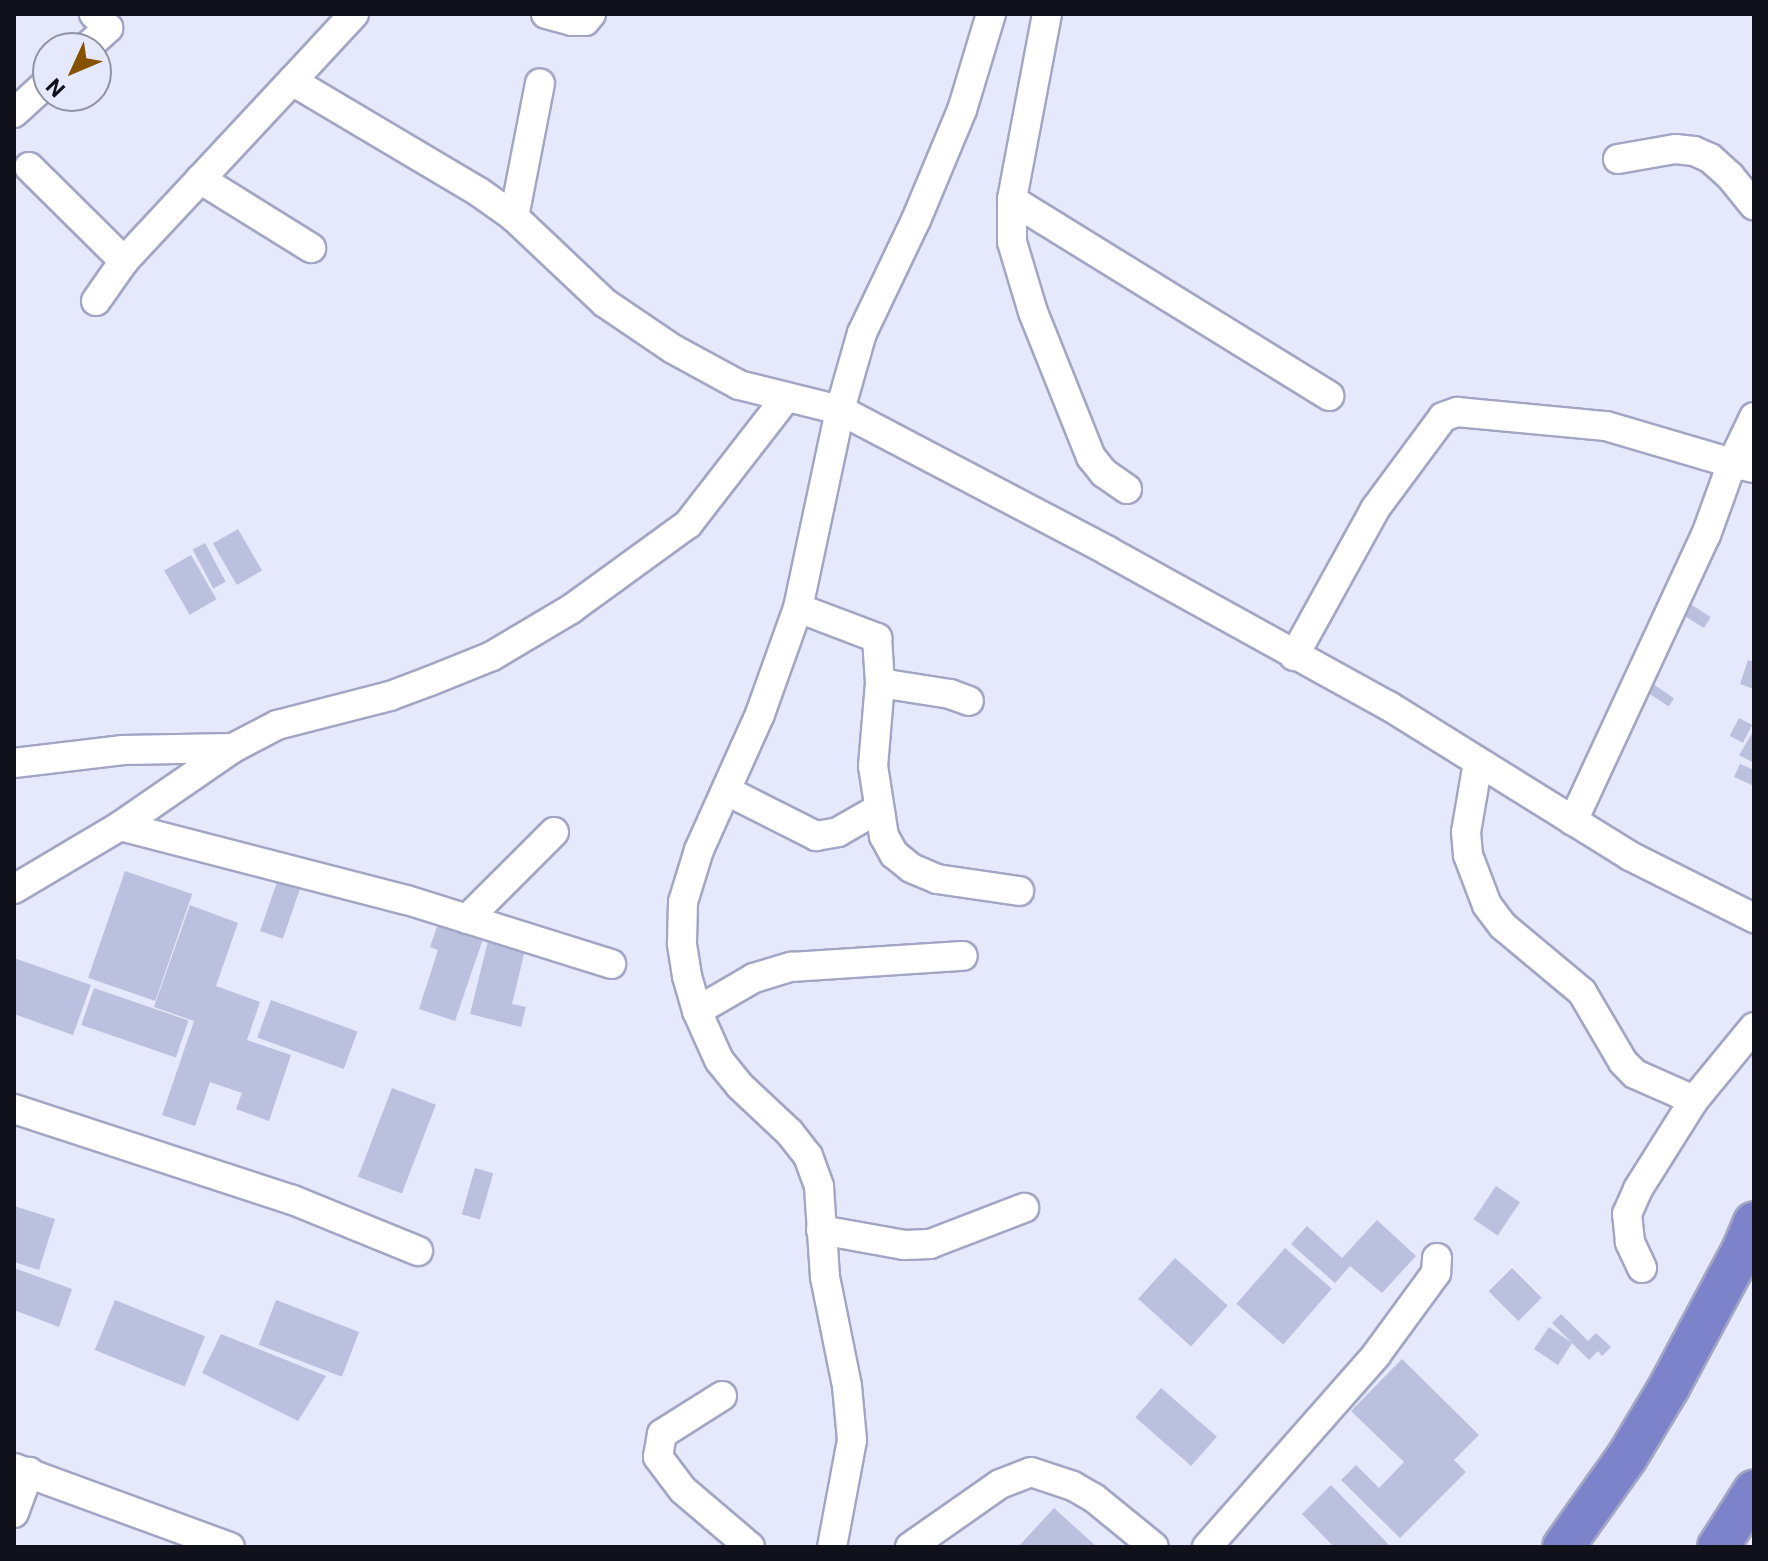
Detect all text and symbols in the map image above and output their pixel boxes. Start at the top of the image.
north arrow [32,32,112,112]
text: N [41,73,70,102]

